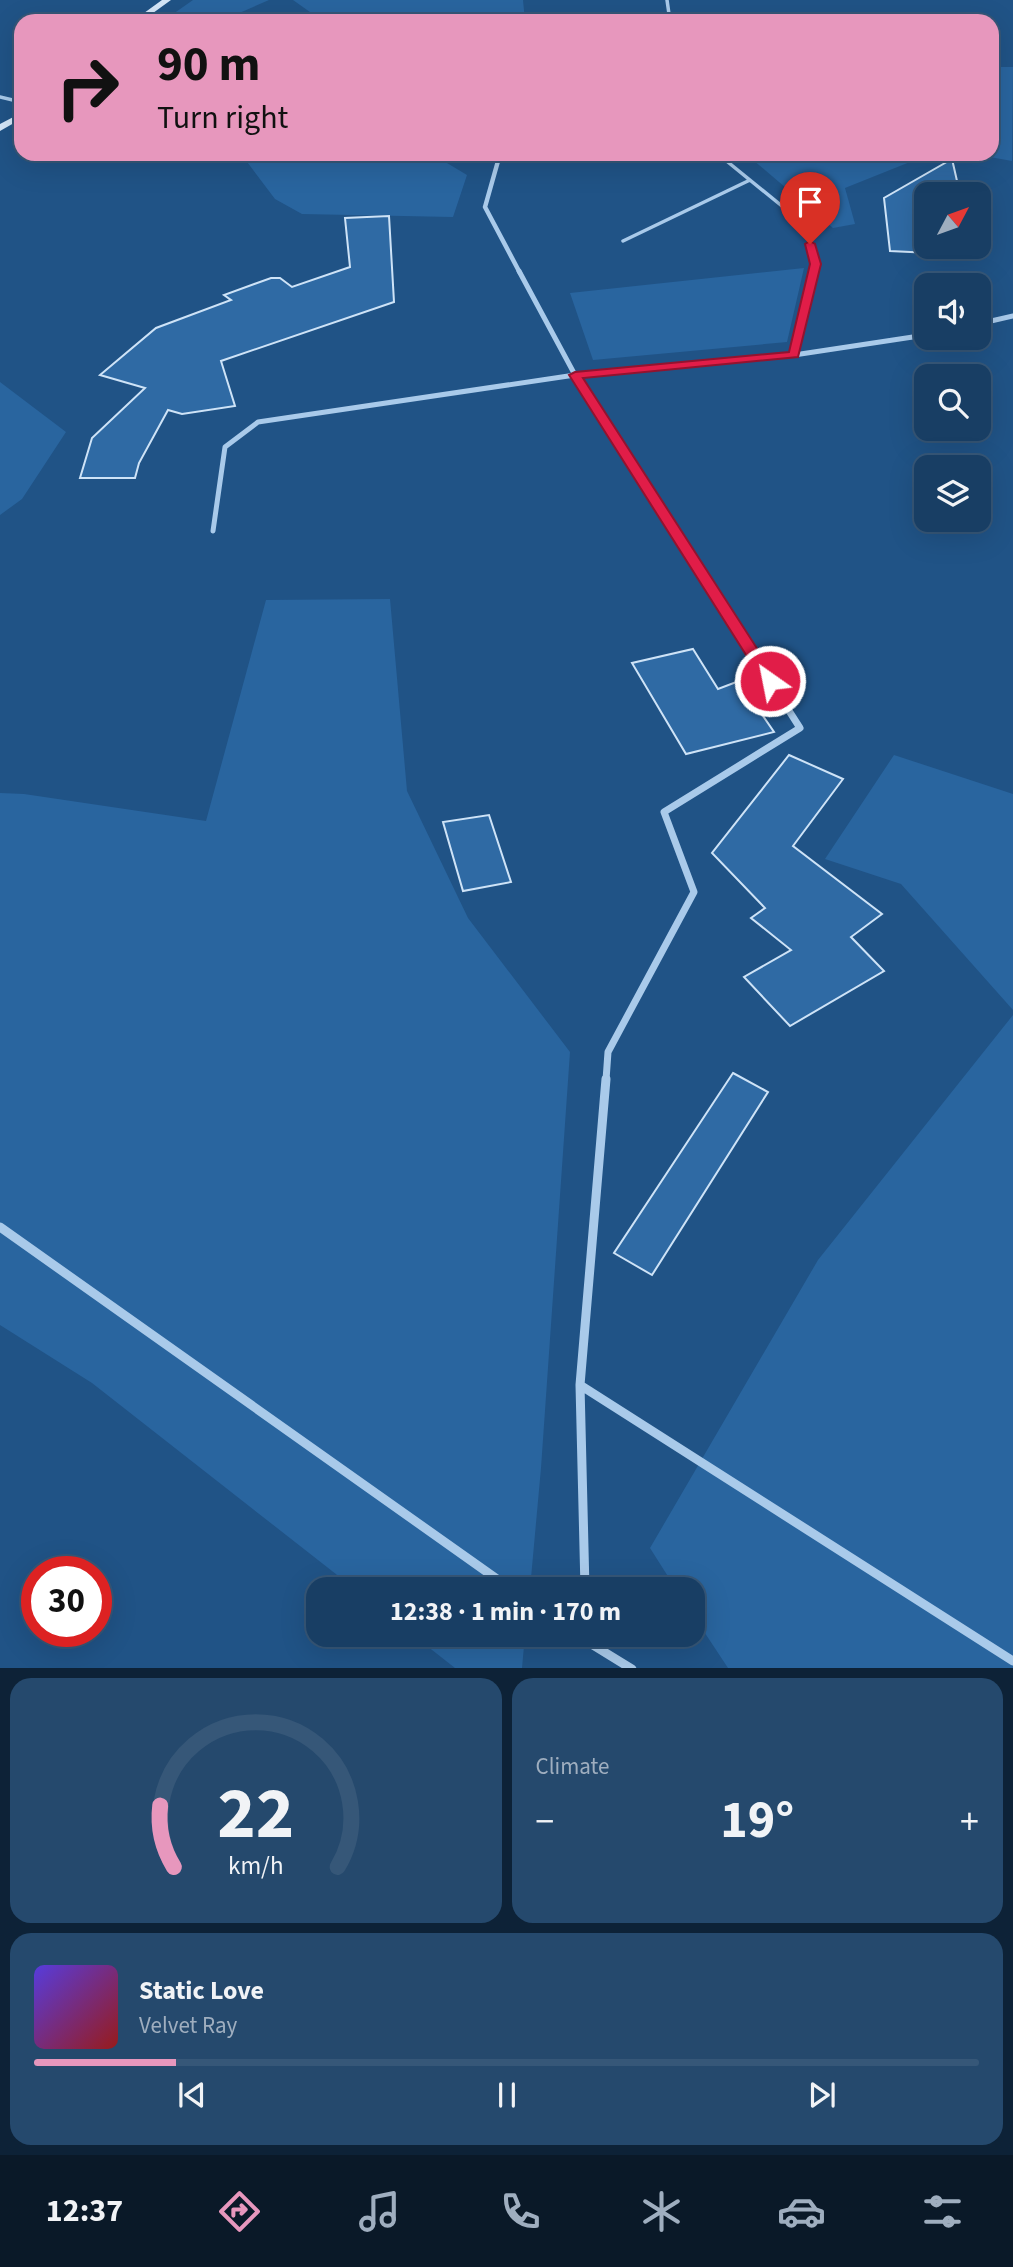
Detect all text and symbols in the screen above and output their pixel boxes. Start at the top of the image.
text: 90 m [157,30,261,100]
icon: right [42,42,133,133]
text: Turn right [157,95,288,141]
pin [780,172,840,244]
north arrow [914,182,990,259]
map controls [914,182,991,532]
icon: arrive [791,183,829,221]
button: sound [914,273,991,350]
button: search [914,364,991,441]
button: layers [914,455,991,532]
position arrow [733,644,807,718]
speed limit sign: 30 [21,1556,112,1647]
text: 12:38 · 1 min · 170 m [390,1593,621,1630]
text: Climate [536,1750,609,1783]
text: 22 [217,1762,294,1866]
text: 19° [720,1784,794,1858]
text: − [536,1795,554,1849]
text: + [960,1795,979,1849]
text: km/h [228,1847,284,1883]
text: Static Love [139,1972,264,2009]
text: Velvet Ray [139,2009,237,2042]
icon: previous [173,2076,211,2114]
icon: pause [488,2076,526,2114]
icon: next [803,2076,841,2114]
icon: directions [215,2187,264,2236]
icon: music [355,2187,404,2236]
icon: phone [496,2187,545,2236]
icon: climate [637,2187,686,2236]
icon: car [777,2187,826,2236]
icon: filters [918,2187,967,2236]
text: 12:37 [46,2188,123,2234]

